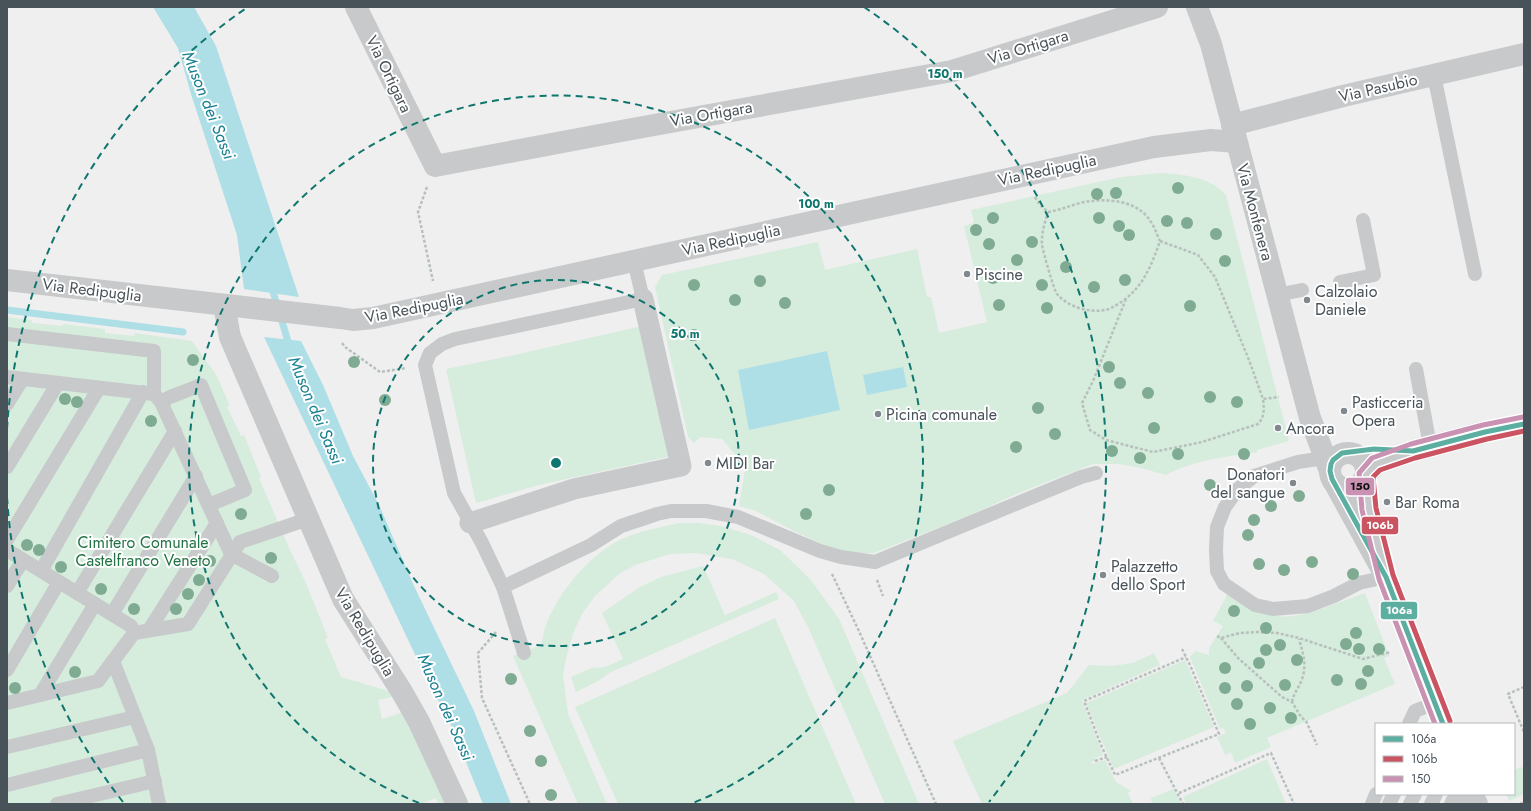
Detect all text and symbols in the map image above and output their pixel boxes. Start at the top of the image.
street label: Via Ortigara [985,24,1071,70]
street label: Via Ortigara [360,31,418,117]
water label: Muson dei Sassi [176,47,242,163]
text: 150 m [927,65,963,83]
street label: Via Pasubio [1336,68,1420,108]
street label: Via Ortigara [668,95,754,133]
street label: Via Redipuglia [996,148,1098,192]
street label: Via Monfenera [1231,161,1279,263]
text: 100 m [798,195,834,213]
street label: Via Redipuglia [680,218,782,262]
place label: Piscine [975,263,1023,286]
marker: Piscine [962,269,972,279]
street label: Via Redipuglia [41,272,143,308]
place label: Calzolaio Daniele [1315,280,1378,321]
street label: Via Redipuglia [363,287,465,329]
marker: Calzolaio Daniele [1302,295,1312,305]
text: 50 m [670,325,700,343]
water label: Muson dei Sassi [283,352,350,468]
place label: Pasticceria Opera [1352,391,1423,432]
place label: Picina comunale [886,403,997,426]
marker: Pasticceria Opera [1339,406,1349,416]
marker: Picina comunale [873,409,883,419]
place label: Ancora [1286,417,1335,440]
marker: Ancora [1273,423,1283,433]
place label: MIDI Bar [716,452,775,475]
centre of rings [549,456,563,470]
marker: MIDI Bar [703,458,713,468]
place label: Donatori del sangue [1211,463,1285,504]
line badge: 150 [1345,477,1375,496]
marker: Donatori del sangue [1288,478,1298,488]
text: 150 [1350,478,1370,494]
place label: Bar Roma [1395,491,1460,514]
marker: Bar Roma [1382,497,1392,507]
line badge: 106b [1361,516,1399,535]
text: 106b [1366,517,1394,533]
park label: Cimitero Comunale Castelfranco Veneto [76,531,211,572]
place label: Palazzetto dello Sport [1111,555,1185,596]
marker: Palazzetto dello Sport [1098,570,1108,580]
street label: Via Redipuglia [329,583,401,681]
line badge: 106a [1380,601,1418,620]
text: 106a [1386,602,1412,618]
water label: Muson dei Sassi [412,650,481,765]
legend [1375,723,1515,795]
text: 106a [1411,730,1437,748]
text: 106b [1411,750,1438,768]
text: 150 [1411,770,1430,788]

